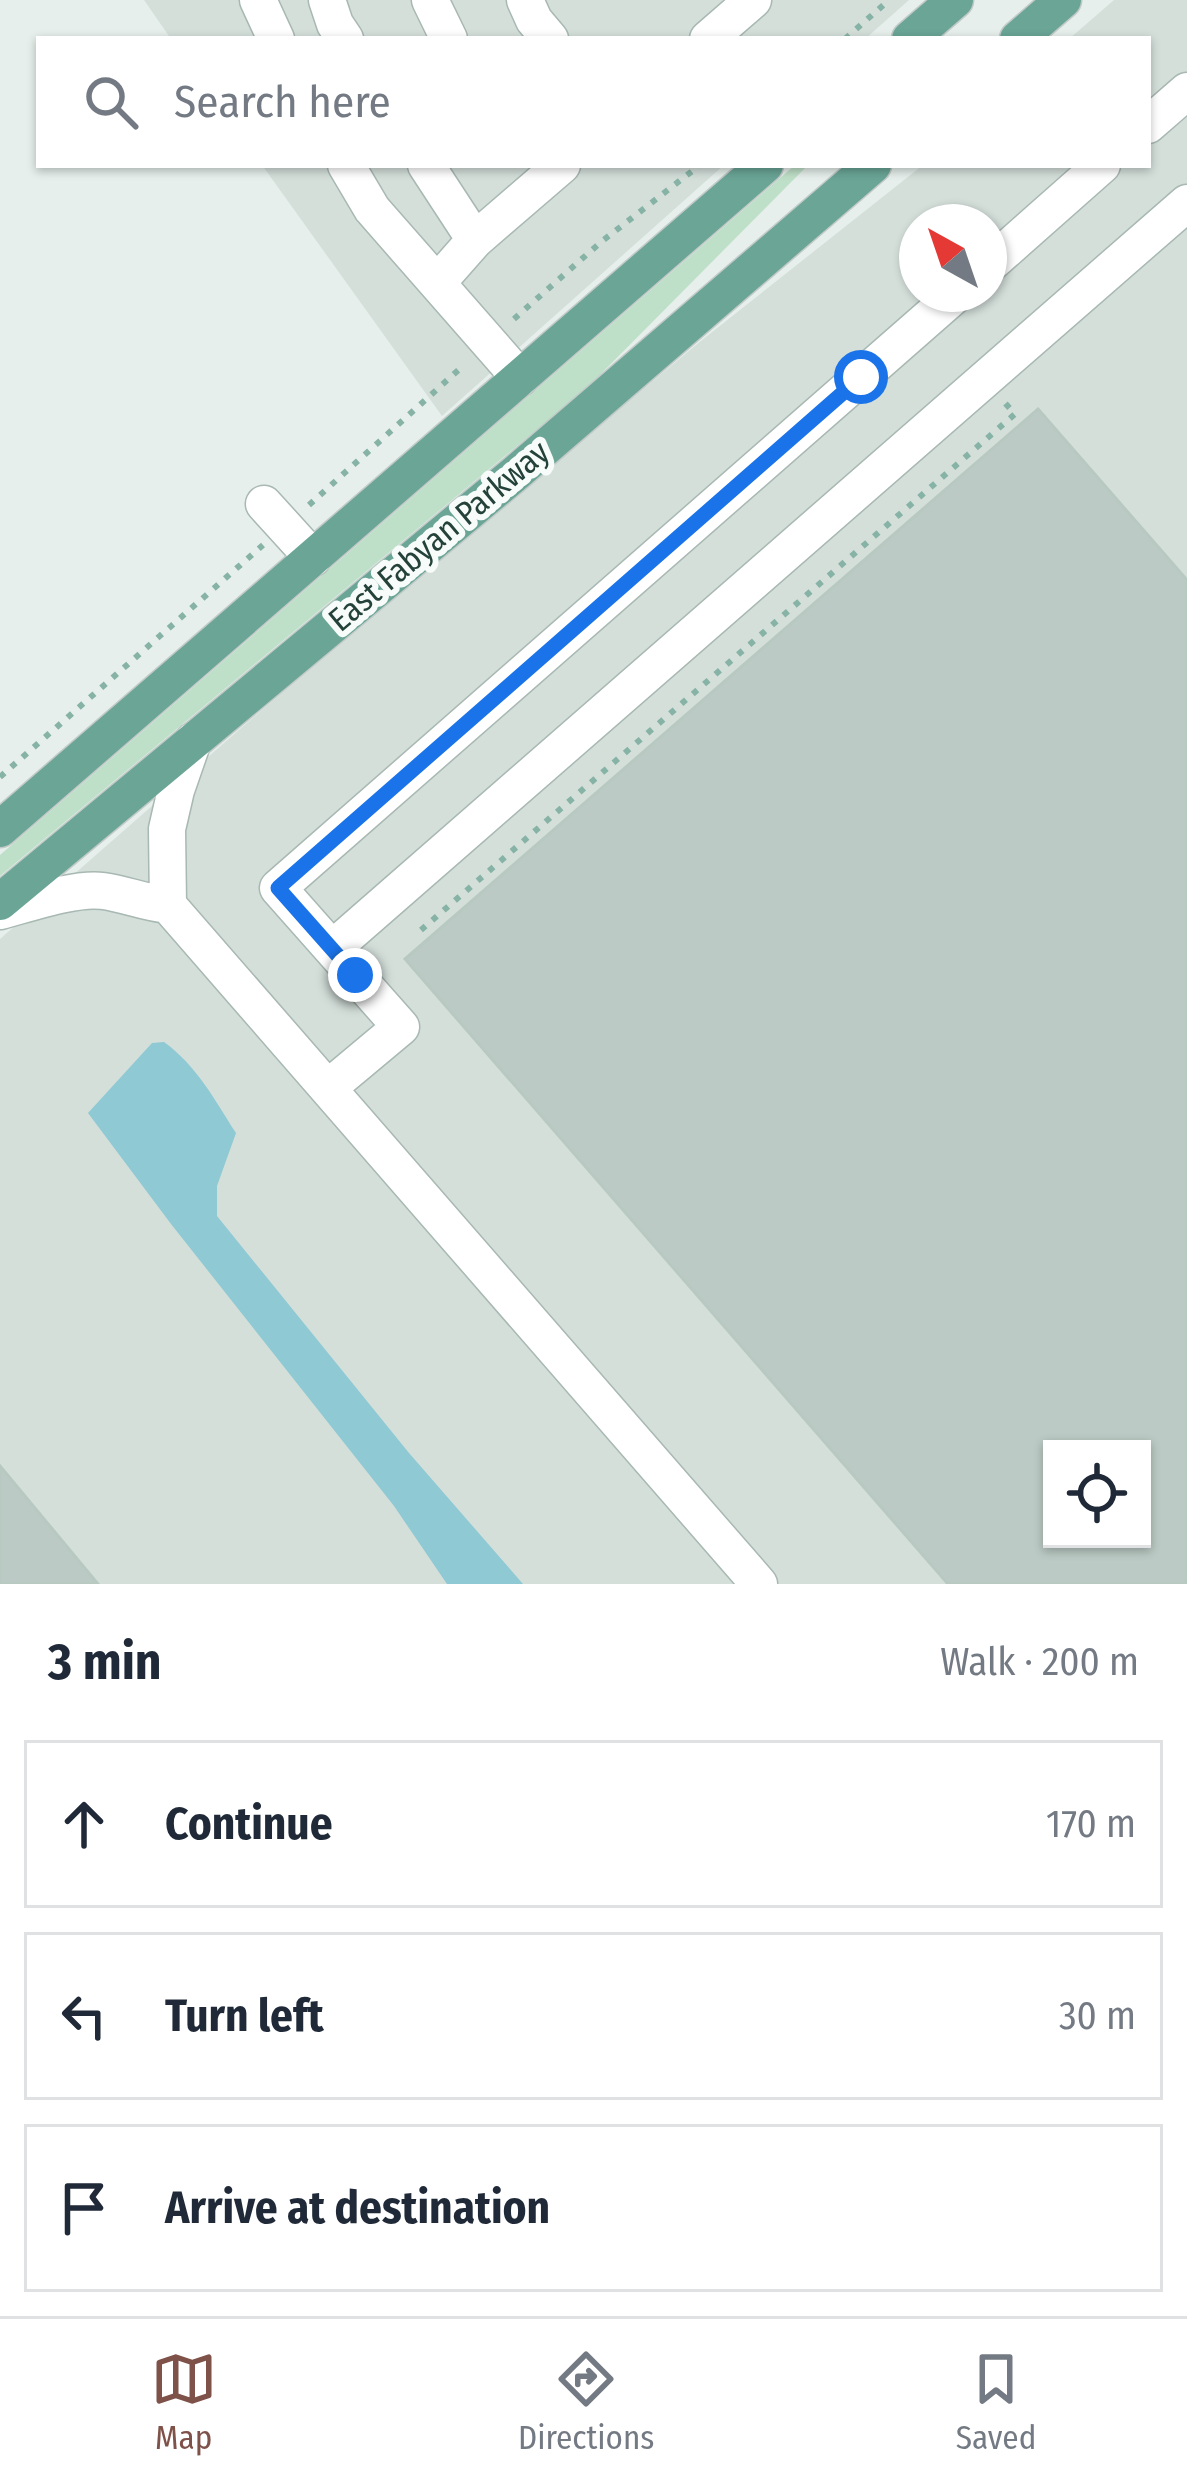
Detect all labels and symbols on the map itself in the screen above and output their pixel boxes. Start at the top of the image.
north arrow [899,204,1007,312]
route start [834,350,888,404]
street label: East Fabyan Parkway [321,432,558,640]
route end [328,948,382,1002]

